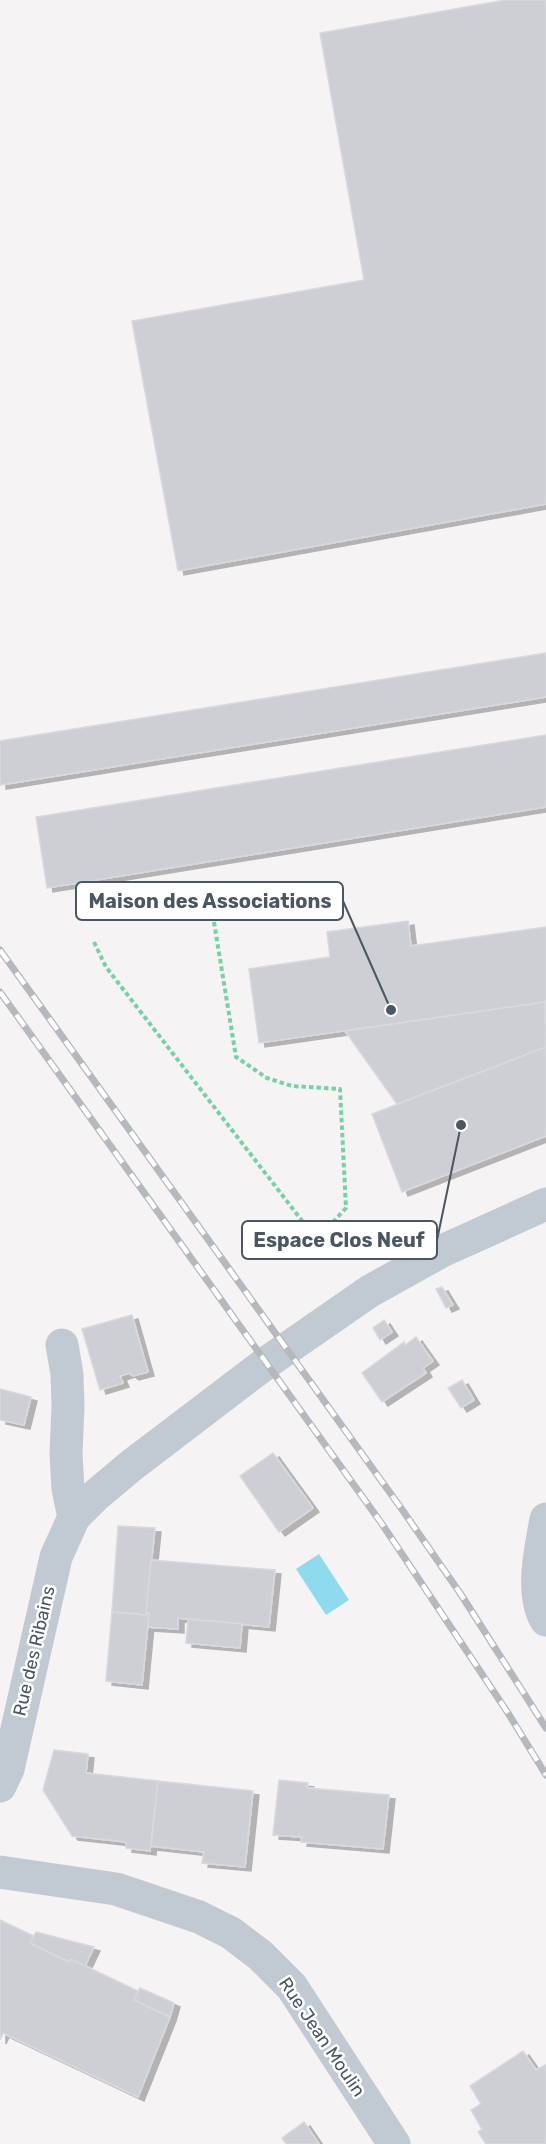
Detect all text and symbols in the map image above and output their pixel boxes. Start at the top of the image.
callout: Maison des Associations [76,882,343,920]
text: Maison des Associations [89,889,331,913]
callout: Espace Clos Neuf [242,1221,437,1259]
text: Espace Clos Neuf [253,1228,425,1252]
street label: Rue des Ribains [8,1584,60,1718]
street label: Rue Jean Moulin [274,1973,370,2101]

